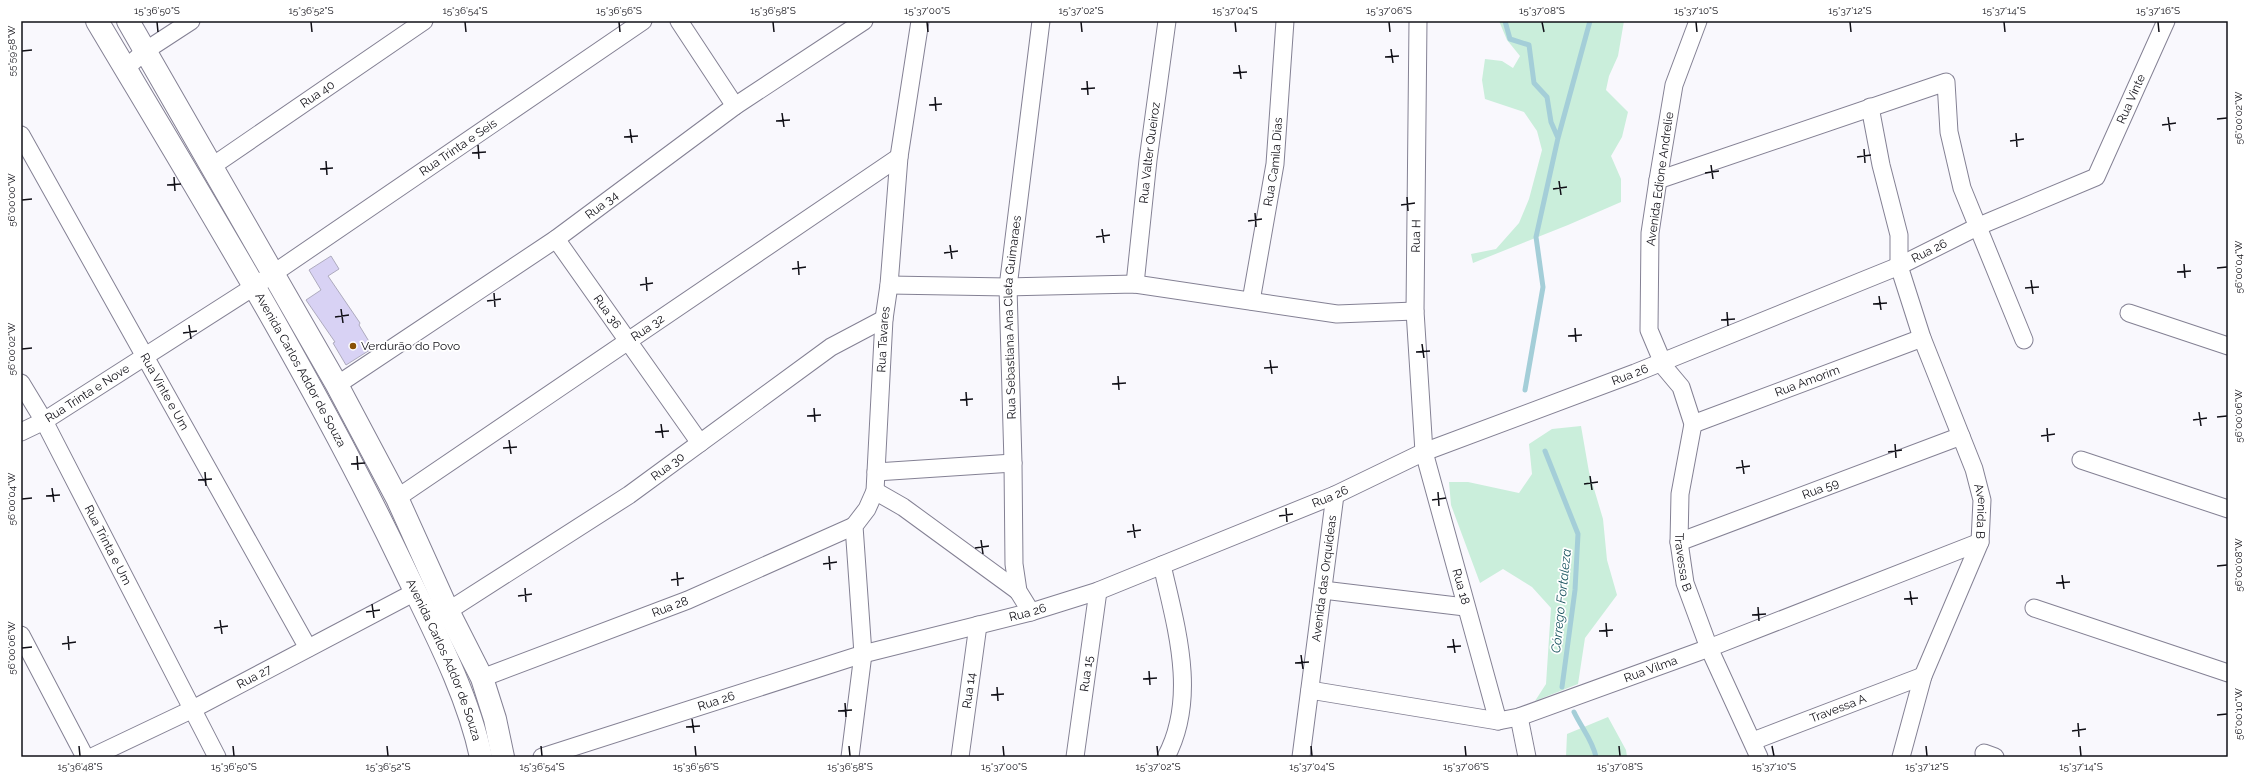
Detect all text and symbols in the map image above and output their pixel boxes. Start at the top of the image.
text: 15°36'50"S [134,5,180,16]
text: 15°36'52"S [288,5,334,16]
text: 15°36'54"S [442,5,488,16]
text: 15°36'56"S [596,5,642,16]
text: 15°36'58"S [750,5,796,16]
text: 15°37'00"S [904,5,950,16]
text: 15°37'02"S [1058,5,1104,16]
text: 15°37'04"S [1212,5,1258,16]
text: 15°37'06"S [1366,5,1412,16]
text: 15°37'08"S [1519,5,1565,16]
text: 15°37'10"S [1674,5,1718,16]
text: 15°37'12"S [1828,5,1872,16]
text: 15°37'14"S [1982,5,2026,16]
text: 15°37'16"S [2136,5,2180,16]
text: 55°59'58"W [6,25,17,77]
street label: Rua Vinte [2114,72,2148,126]
street label: Rua 40 [298,77,337,111]
text: 56°00'02"W [2233,91,2244,144]
street label: Rua Valter Queiroz [1136,101,1163,204]
street label: Avenida Edione Andrelie [1644,111,1676,247]
street label: Rua Trinta e Seis [417,116,500,179]
street label: Rua Camila Dias [1261,117,1285,207]
text: 56°00'00"W [6,173,17,227]
street label: Rua 34 [582,188,621,222]
street label: Rua Sebastiana Ana Cleta Guimaraes [1001,214,1024,419]
street label: Rua H [1409,219,1423,253]
street label: Rua 26 [1909,236,1949,266]
text: 56°00'04"W [2233,240,2244,294]
street label: Avenida Carlos Addor de Souza [252,290,349,449]
street label: Rua 36 [591,292,624,331]
street label: Rua Tavares [874,305,893,373]
street label: Rua 32 [628,312,667,344]
text: 56°00'02"W [6,322,17,375]
place label: Verdurão do Povo [361,339,460,353]
marker: Verdurão do Povo [348,341,358,351]
street label: Rua Vinte e Um [137,351,192,433]
street label: Rua Trinta e Nove [43,361,132,425]
street label: Rua 26 [1610,361,1650,388]
street label: Rua Amorim [1773,363,1842,400]
text: 56°00'06"W [2233,389,2244,443]
street label: Rua 30 [648,450,687,484]
text: 56°00'04"W [6,472,17,526]
street label: Rua 59 [1800,476,1841,502]
street label: Avenida B [1971,482,1989,539]
street label: Rua 26 [1310,483,1350,511]
street label: Rua Trinta e Um [82,503,134,587]
street label: Avenida das Orquídeas [1309,514,1339,643]
street label: Travessa B [1672,533,1695,594]
text: 56°00'08"W [2233,538,2244,592]
water label: Córrego Fortaleza [1548,548,1574,654]
street label: Rua 18 [1449,567,1473,606]
street label: Avenida Carlos Addor de Souza [403,577,484,742]
street label: Rua 28 [650,594,690,620]
street label: Rua 26 [1008,601,1048,624]
text: 56°00'06"W [6,621,17,675]
street label: Rua Vilma [1622,653,1679,685]
street label: Rua 15 [1077,654,1096,693]
street label: Rua 27 [234,662,274,692]
street label: Rua 14 [960,671,978,709]
text: 56°00'10"W [2233,688,2244,740]
street label: Rua 26 [696,689,736,714]
street label: Travessa A [1808,691,1868,726]
text: 15°36'48"S [57,761,103,772]
text: 15°36'50"S [211,761,257,772]
text: 15°36'52"S [365,761,411,772]
text: 15°36'54"S [519,761,565,772]
text: 15°36'56"S [673,761,719,772]
text: 15°36'58"S [827,761,873,772]
text: 15°37'00"S [981,761,1027,772]
text: 15°37'02"S [1135,761,1181,772]
text: 15°37'04"S [1289,761,1335,772]
text: 15°37'06"S [1443,761,1489,772]
text: 15°37'08"S [1597,761,1643,772]
text: 15°37'10"S [1752,761,1796,772]
text: 15°37'12"S [1905,761,1949,772]
text: 15°37'14"S [2059,761,2103,772]

